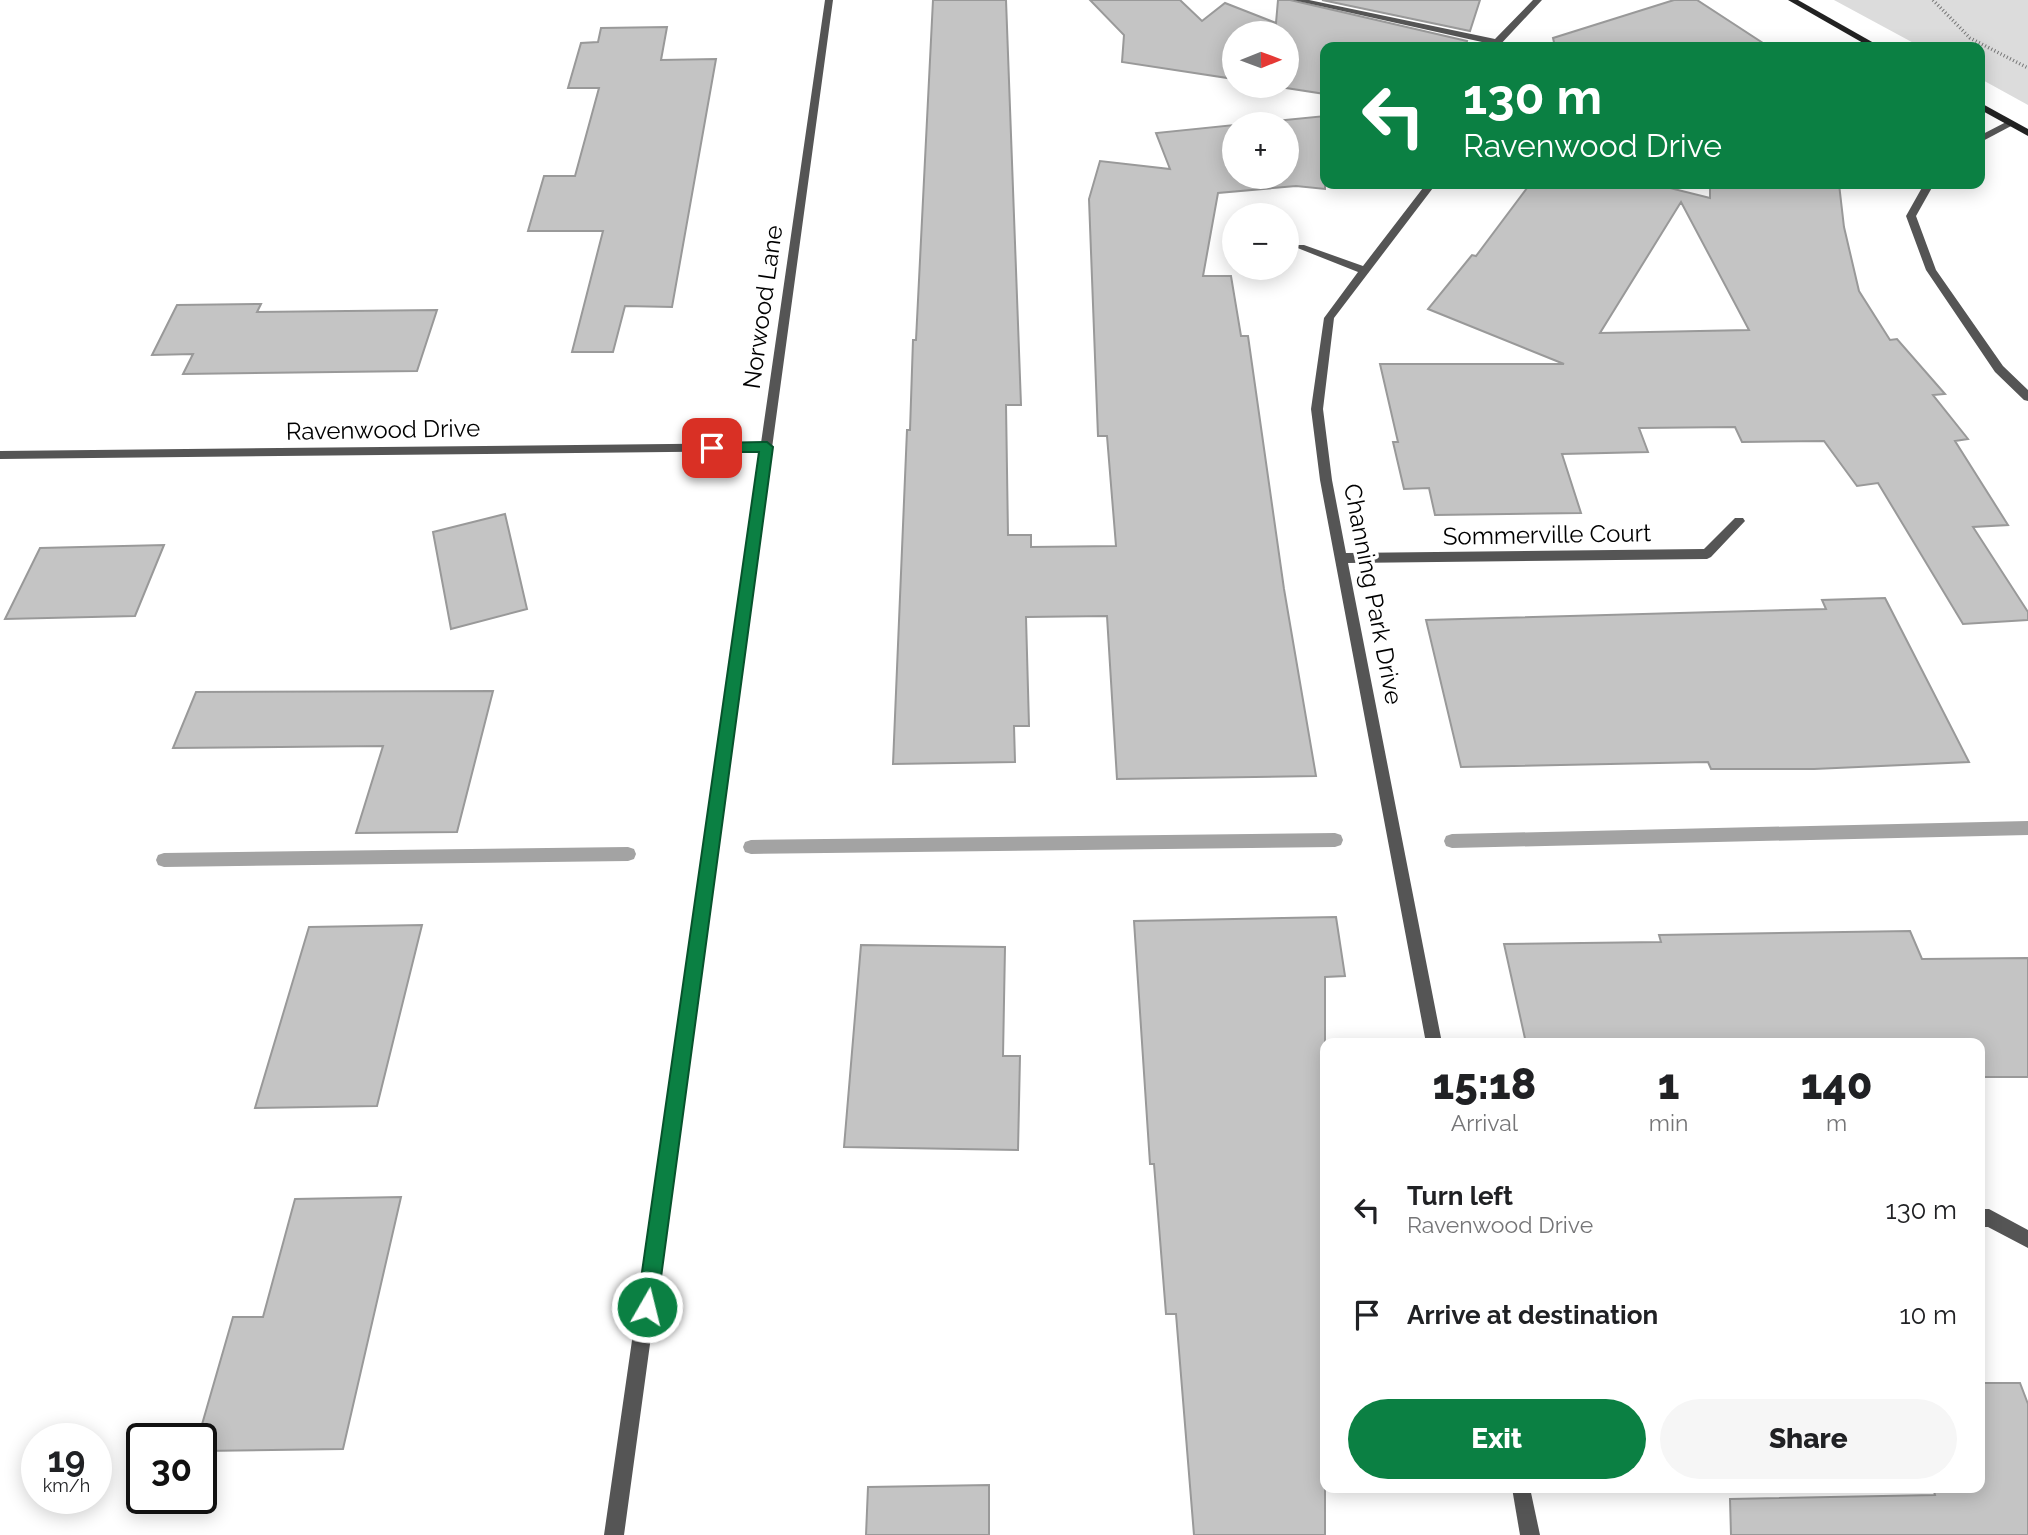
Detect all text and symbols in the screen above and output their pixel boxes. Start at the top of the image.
north arrow [1222,21,1298,98]
map controls [1222,21,1299,280]
text: 130 m [1463,68,1602,125]
icon: left [1348,70,1439,161]
button: + [1222,112,1299,189]
text: Ravenwood Drive [1463,127,1722,164]
button: − [1222,203,1299,280]
street label: Norwood Lane [737,223,788,391]
street label: Ravenwood Drive [286,413,480,446]
pin [682,418,742,478]
icon: arrive [693,429,731,467]
street label: Channing Park Drive [1338,481,1409,707]
street label: Sommerville Court [1443,518,1651,551]
text: 15:18 [1432,1060,1536,1109]
text: 1 [1658,1060,1679,1109]
text: 140 [1801,1060,1873,1109]
text: Arrival [1451,1109,1518,1136]
text: min [1649,1109,1688,1136]
text: m [1826,1109,1847,1136]
text: Turn left [1407,1181,1513,1211]
icon: left [1348,1191,1386,1229]
text: 130 m [1886,1195,1957,1225]
text: Ravenwood Drive [1407,1211,1593,1238]
position arrow [610,1270,684,1344]
icon: arrive [1348,1296,1386,1334]
text: Arrive at destination [1407,1300,1658,1330]
text: 10 m [1899,1300,1957,1330]
button: Exit [1348,1399,1646,1479]
button: Share [1660,1399,1957,1479]
speed limit sign: 30 [126,1423,217,1514]
text: 19 [48,1439,85,1480]
text: km/h [43,1475,90,1496]

